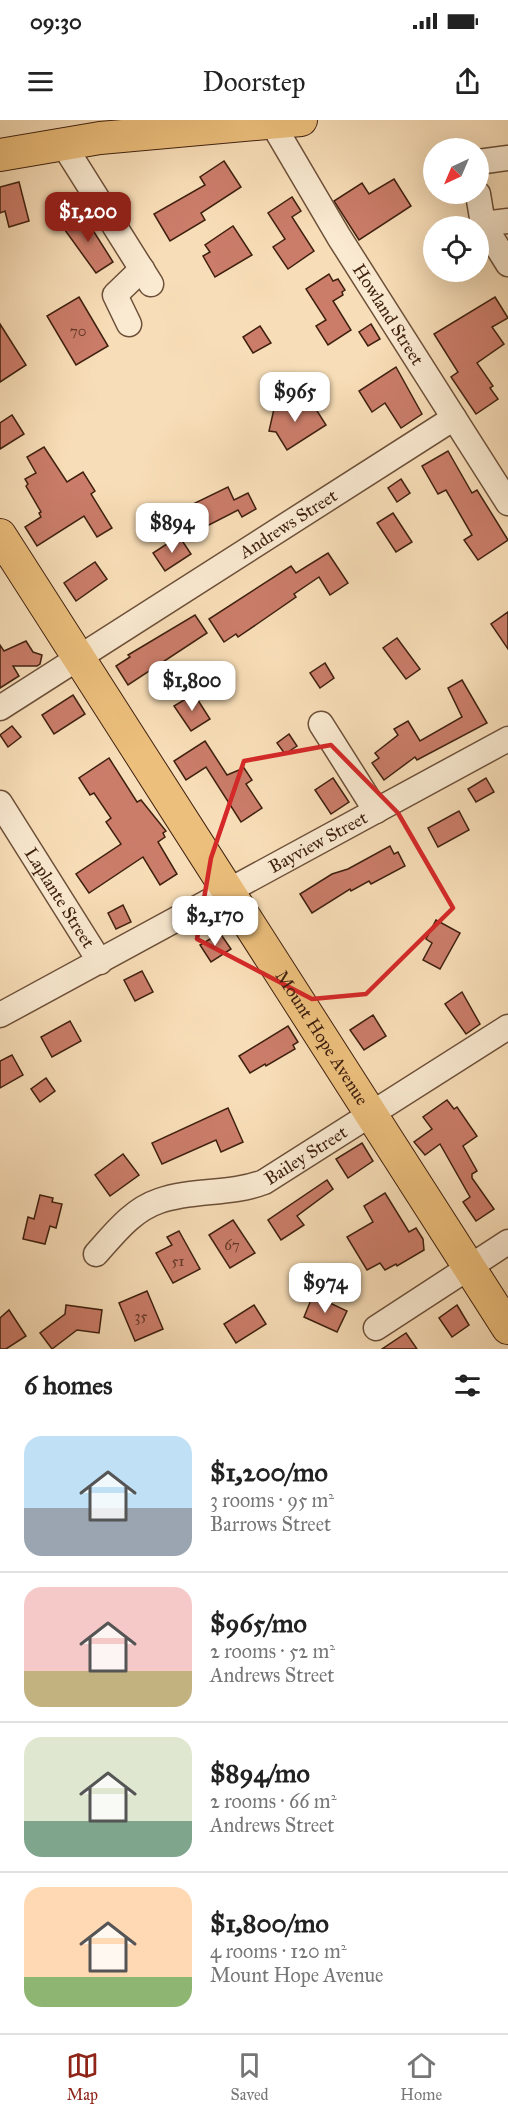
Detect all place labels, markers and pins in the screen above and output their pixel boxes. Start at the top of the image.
pin: $1,200 [39,192,137,243]
pin: $965 [259,372,331,423]
pin: $894 [136,503,208,554]
pin: $1,800 [143,661,241,712]
pin: $2,170 [166,896,264,947]
pin: $974 [289,1263,361,1314]

